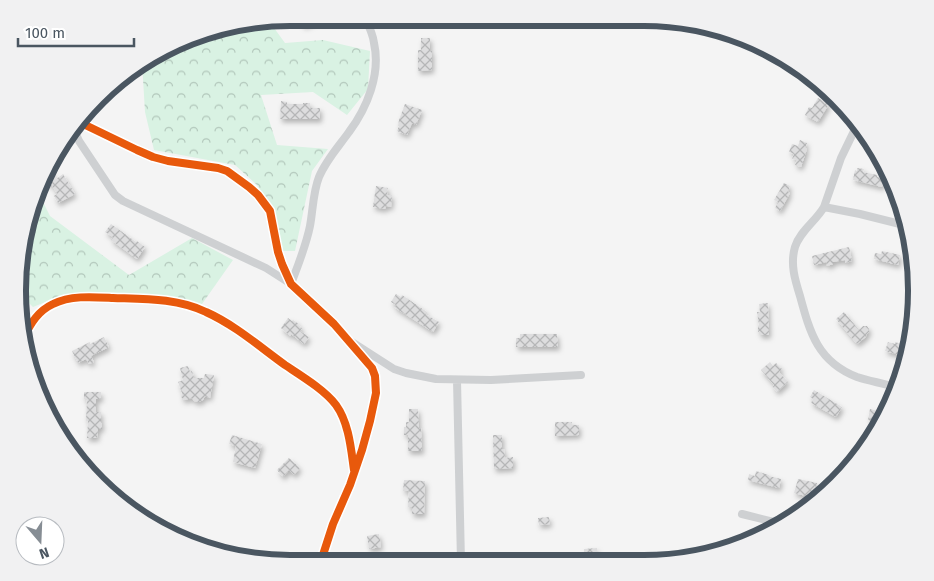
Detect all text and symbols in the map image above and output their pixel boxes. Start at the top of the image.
scale bar [18,15,134,47]
text: 100 m [25,24,65,42]
north arrow [15,516,65,566]
text: N [37,543,51,562]

